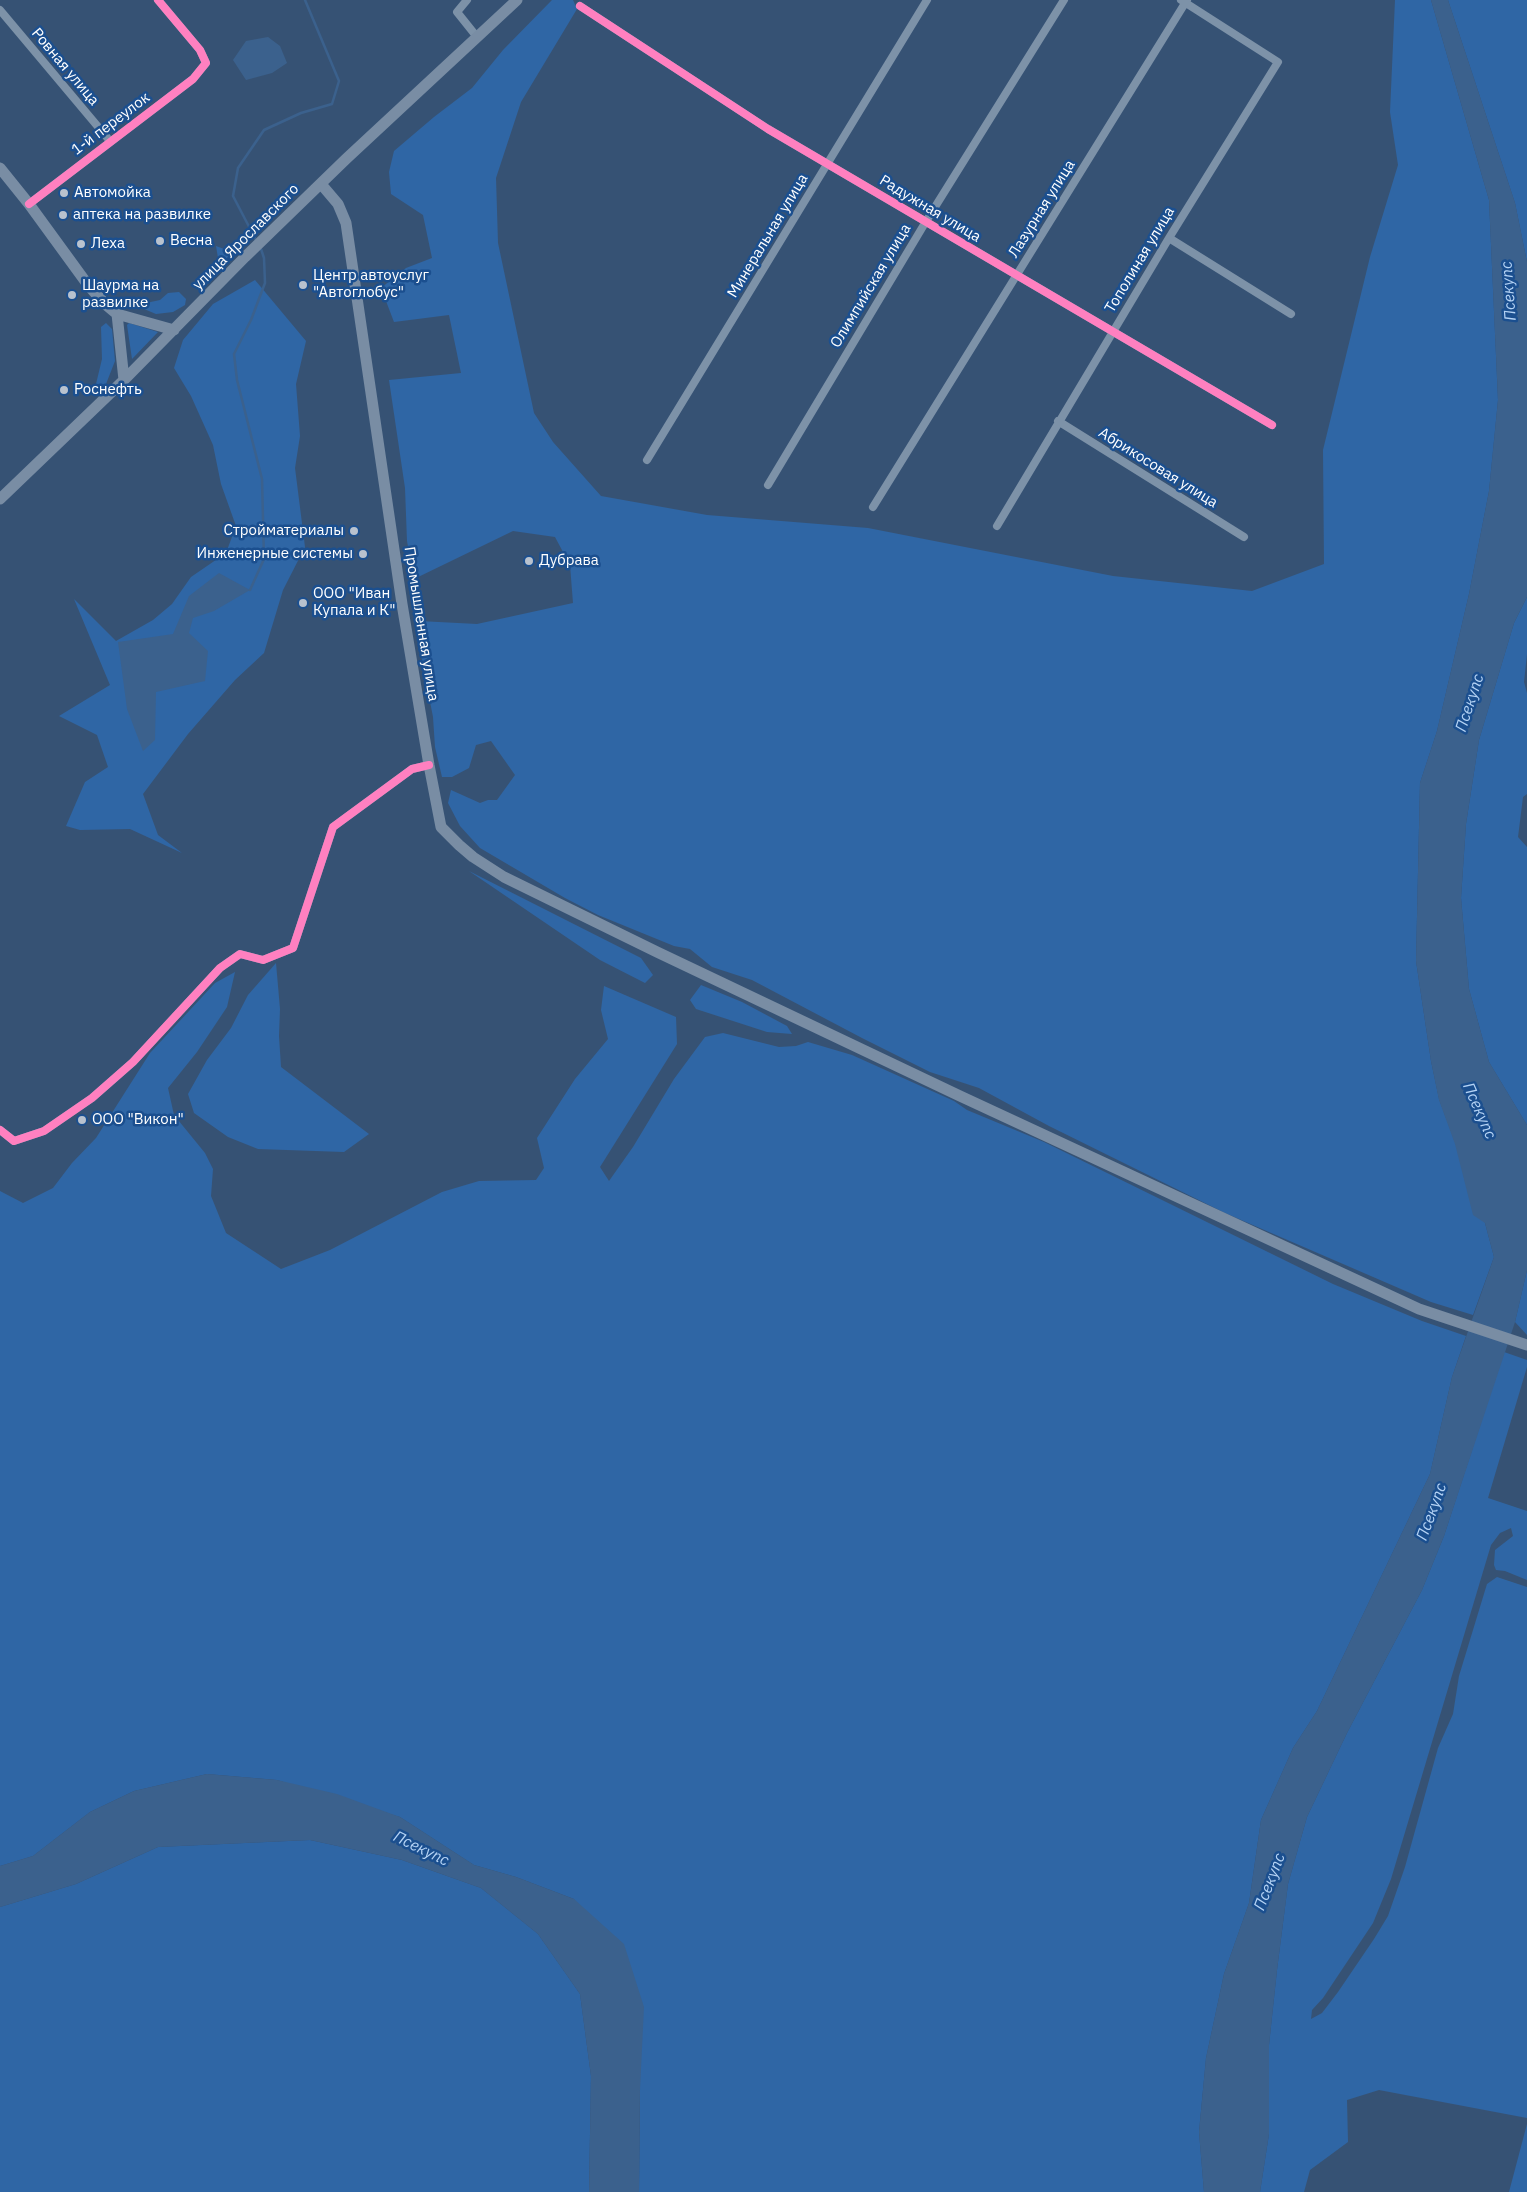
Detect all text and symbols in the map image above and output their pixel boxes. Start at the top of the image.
street label: Ровная улица [27,25,103,109]
street label: 1-й переулок [68,89,154,159]
street label: Лазурная улица [1005,157,1079,261]
street label: Минеральная улица [724,171,812,301]
street label: Радужная улица [876,172,984,246]
street label: улица Ярославского [189,180,303,294]
place label: Автомойка [74,184,151,202]
marker: Автомойка [58,187,70,199]
street label: Тополиная улица [1101,204,1179,316]
place label: аптека на развилке [73,206,211,224]
marker: аптека на развилке [57,209,69,221]
street label: Олимпийская улица [827,221,915,351]
place label: Весна [170,232,212,250]
place label: Леха [91,235,125,253]
marker: Весна [154,235,166,247]
marker: Леха [75,238,87,250]
water label: Псекупс [1497,261,1521,321]
place label: Центр автоуслуг "Автоглобус" [313,267,429,302]
place label: Шаурма на развилке [82,277,159,312]
marker: Центр автоуслуг "Автоглобус" [297,279,309,291]
marker: Шаурма на развилке [66,289,78,301]
place label: Роснефть [74,381,142,399]
marker: Роснефть [58,384,70,396]
street label: Абрикосовая улица [1095,424,1221,512]
place label: Стройматериалы [223,522,344,540]
marker: Стройматериалы [348,525,360,537]
place label: Инженерные системы [196,545,353,563]
street label: Промышленная улица [400,545,442,703]
marker: Инженерные системы [357,548,369,560]
place label: Дубрава [539,552,599,570]
marker: Дубрава [523,555,535,567]
place label: ООО "Иван Купала и К" [313,585,396,620]
marker: ООО "Иван Купала и К" [297,597,309,609]
water label: Псекупс [1452,672,1488,734]
water label: Псекупс [1458,1080,1500,1142]
place label: ООО "Викон" [92,1111,184,1129]
marker: ООО "Викон" [76,1114,88,1126]
water label: Псекупс [1413,1481,1451,1543]
water label: Псекупс [390,1827,452,1871]
water label: Псекупс [1250,1851,1290,1913]

